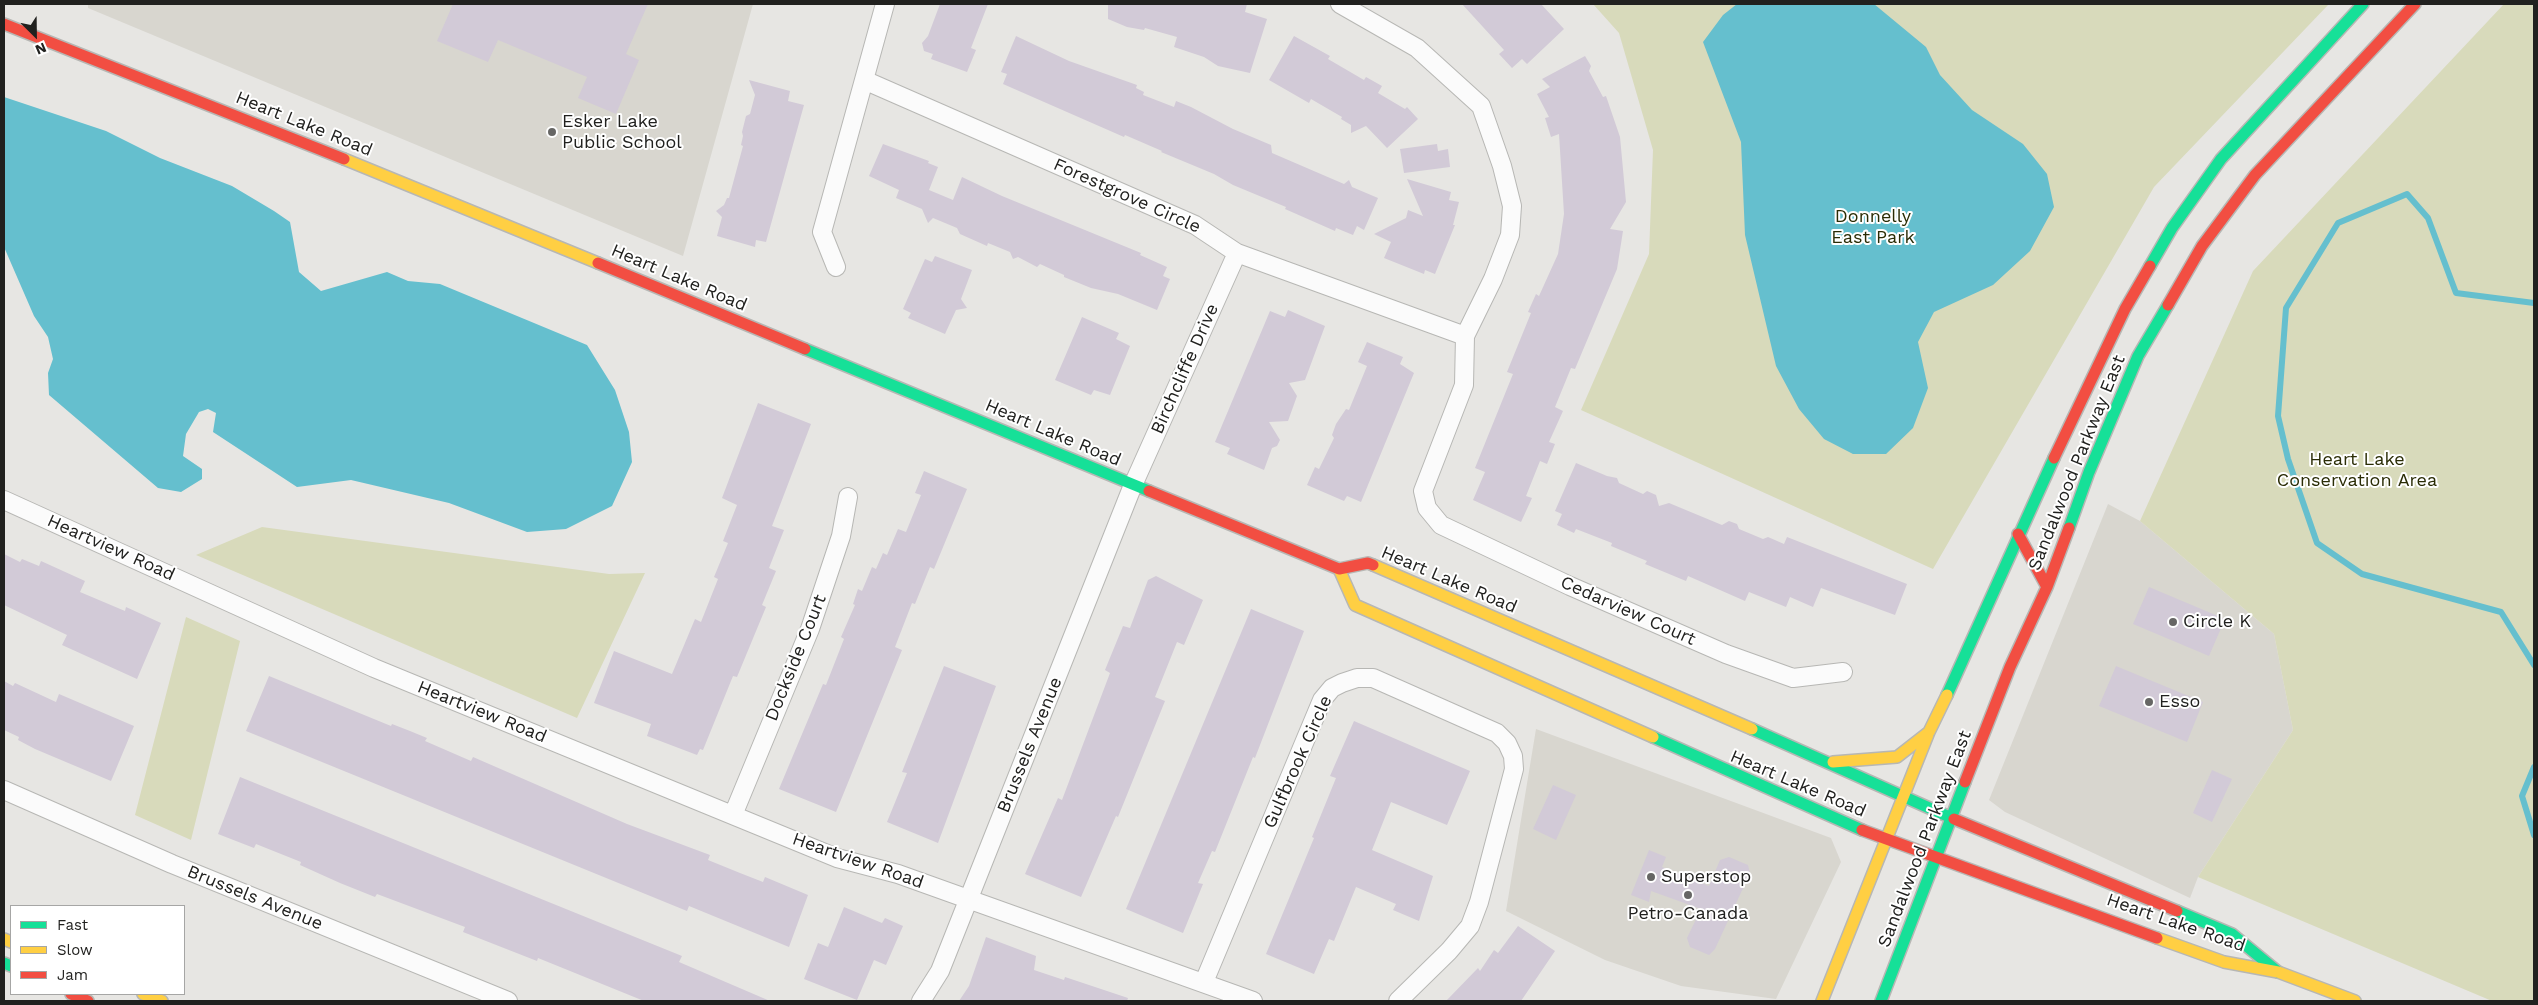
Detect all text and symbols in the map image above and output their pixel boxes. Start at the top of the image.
north arrow [10,10,60,60]
text: N [33,39,49,58]
street label: Heart Lake Road [233,87,375,161]
place label: Esker Lake Public School [562,111,682,154]
marker: Esker Lake Public School [546,126,558,138]
street label: Forestgrove Circle [1050,154,1204,238]
park label: Donnelly East Park [1831,206,1915,248]
street label: Heart Lake Road [608,240,750,316]
street label: Birchcliffe Drive [1147,300,1223,438]
street label: Sandalwood Parkway East [2024,352,2130,574]
street label: Heart Lake Road [982,395,1124,471]
park label: Heart Lake Conservation Area [2277,449,2437,492]
street label: Heartview Road [44,510,178,586]
street label: Heart Lake Road [1378,542,1520,618]
street label: Cedarview Court [1557,572,1699,650]
street label: Dockside Court [761,592,831,724]
place label: Circle K [2183,611,2251,633]
marker: Circle K [2167,616,2179,628]
street label: Brussels Avenue [993,674,1067,816]
street label: Heartview Road [414,676,550,748]
place label: Esso [2159,691,2200,713]
street label: Gulfbrook Circle [1259,692,1337,832]
marker: Esso [2143,696,2155,708]
street label: Sandalwood Parkway East [1874,728,1976,950]
street label: Heart Lake Road [1727,746,1869,822]
street label: Heartview Road [790,828,926,894]
street label: Brussels Avenue [184,861,326,935]
place label: Superstop [1661,866,1751,888]
marker: Superstop [1645,871,1657,883]
marker: Petro-Canada [1682,889,1694,901]
street label: Heart Lake Road [2104,889,2248,957]
place label: Petro-Canada [1628,903,1748,925]
legend [10,905,185,995]
text: Fast [57,916,88,934]
text: Slow [57,941,93,959]
text: Jam [57,966,88,984]

